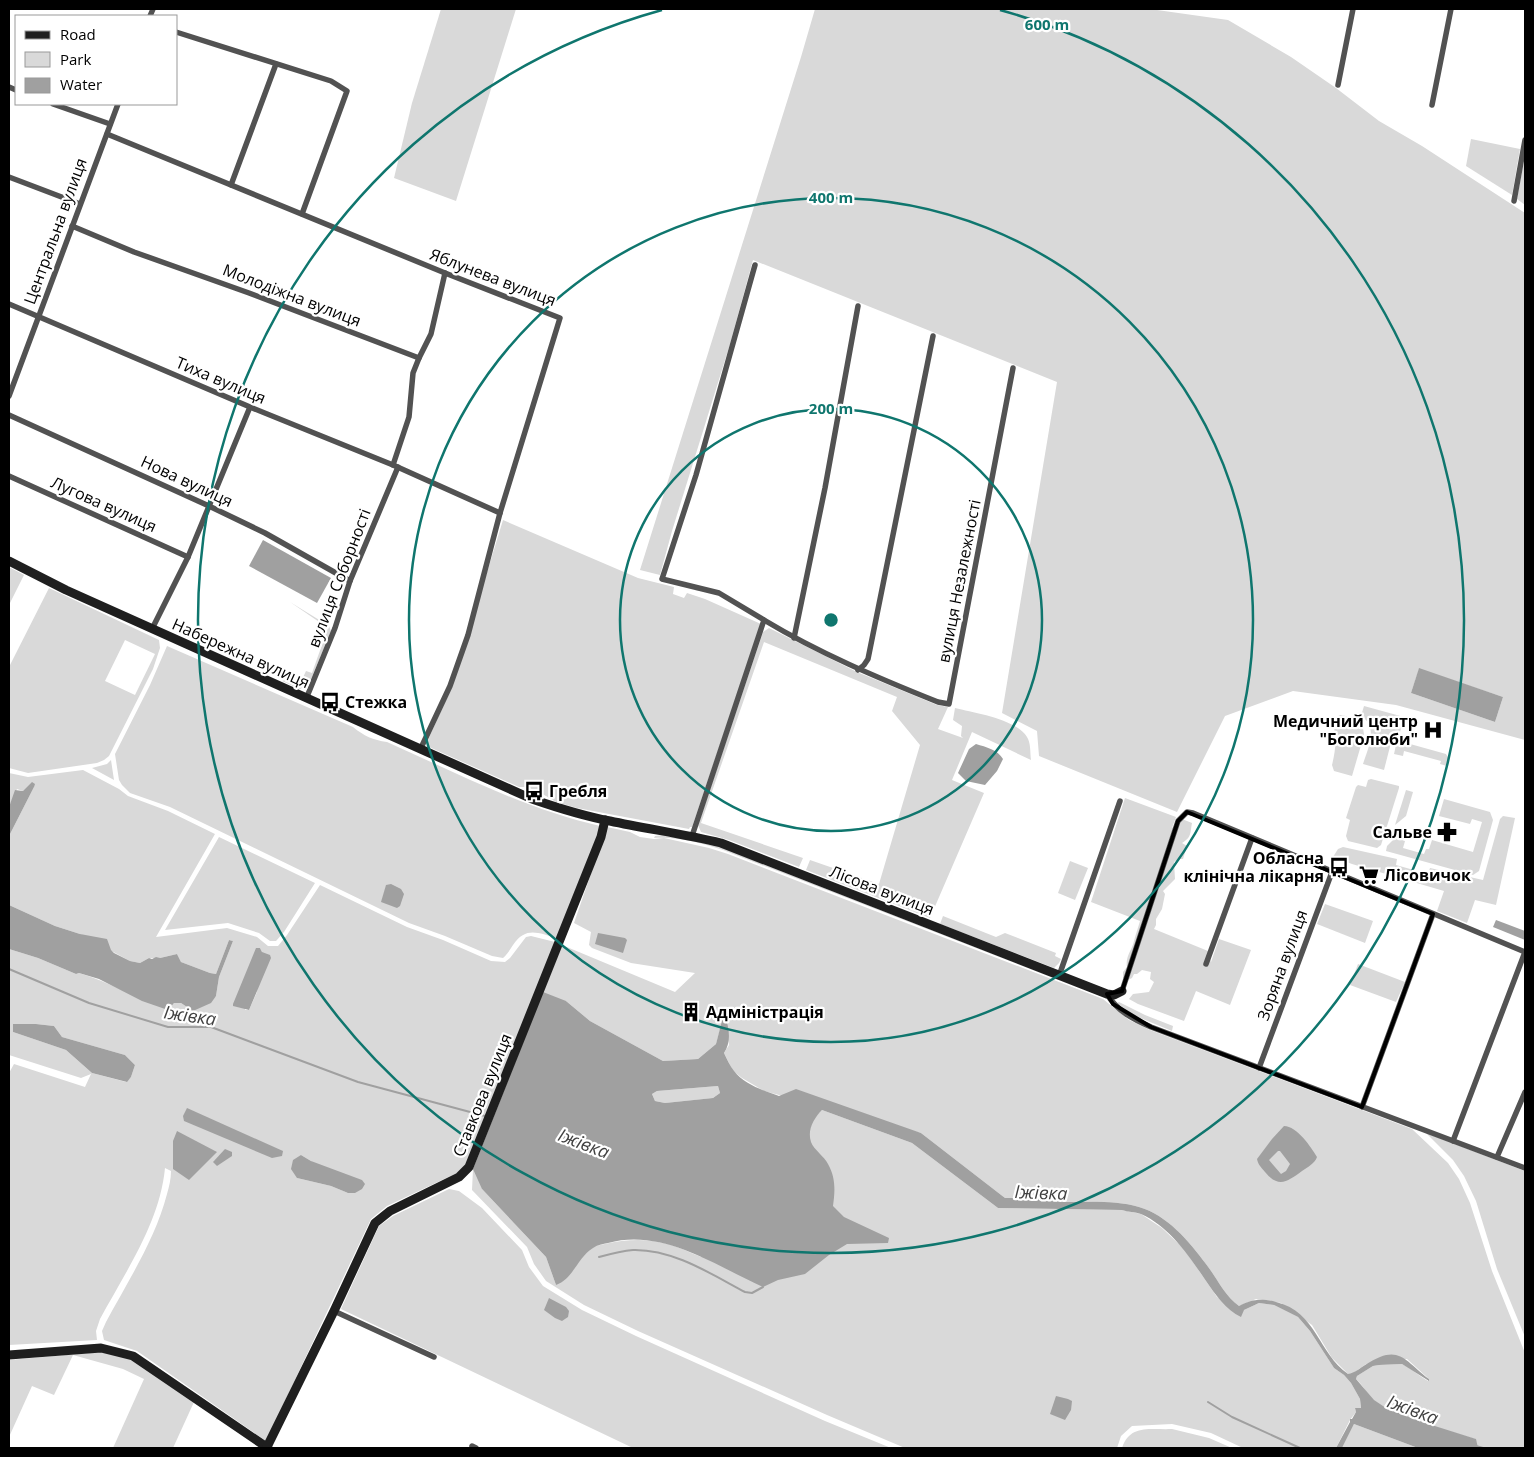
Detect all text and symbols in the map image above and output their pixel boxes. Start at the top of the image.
text: 600 m [1025,14,1069,34]
legend [15,15,178,105]
text: Road [60,24,96,44]
text: Park [60,49,91,69]
text: Water [60,74,102,94]
street label: Центральна вулиця [18,155,92,307]
text: 400 m [809,187,853,207]
street label: Яблунева вулиця [427,243,559,311]
street label: Молодіжна вулиця [220,259,364,331]
street label: Тиха вулиця [173,351,269,409]
text: 200 m [809,398,853,418]
street label: Нова вулиця [137,450,237,512]
street label: Лугова вулиця [48,471,160,537]
street label: вулиця Незалежності [932,497,986,665]
street label: вулиця Соборності [302,505,376,651]
centre of rings [822,611,840,629]
street label: Набережна вулиця [169,613,313,693]
bus stop icon: Стежка [319,691,341,713]
place label: Стежка [345,691,407,713]
place label: Медичний центр "Боголюби" [1273,710,1418,750]
hospital icon: Медичний центр "Боголюби" [1422,719,1444,741]
bus stop icon: Гребля [523,780,545,802]
place label: Гребля [549,780,607,802]
place label: Сальве [1372,821,1432,843]
pharmacy icon: Сальве [1436,821,1458,843]
place label: Обласна клінічна лікарня [1184,847,1324,887]
bus stop icon: Обласна клінічна лікарня [1328,856,1350,878]
street label: Лісова вулиця [827,860,937,920]
supermarket icon: Лісовичок [1358,864,1380,886]
place label: Лісовичок [1384,864,1471,886]
street label: Зоряна вулиця [1252,907,1312,1023]
water label: Іжівка [162,999,218,1031]
building icon: Адміністрація [680,1001,702,1023]
place label: Адміністрація [706,1001,824,1023]
street label: Ставкова вулиця [447,1030,517,1160]
water label: Іжівка [555,1122,613,1164]
water label: Іжівка [1014,1179,1068,1205]
water label: Іжівка [1384,1389,1442,1429]

